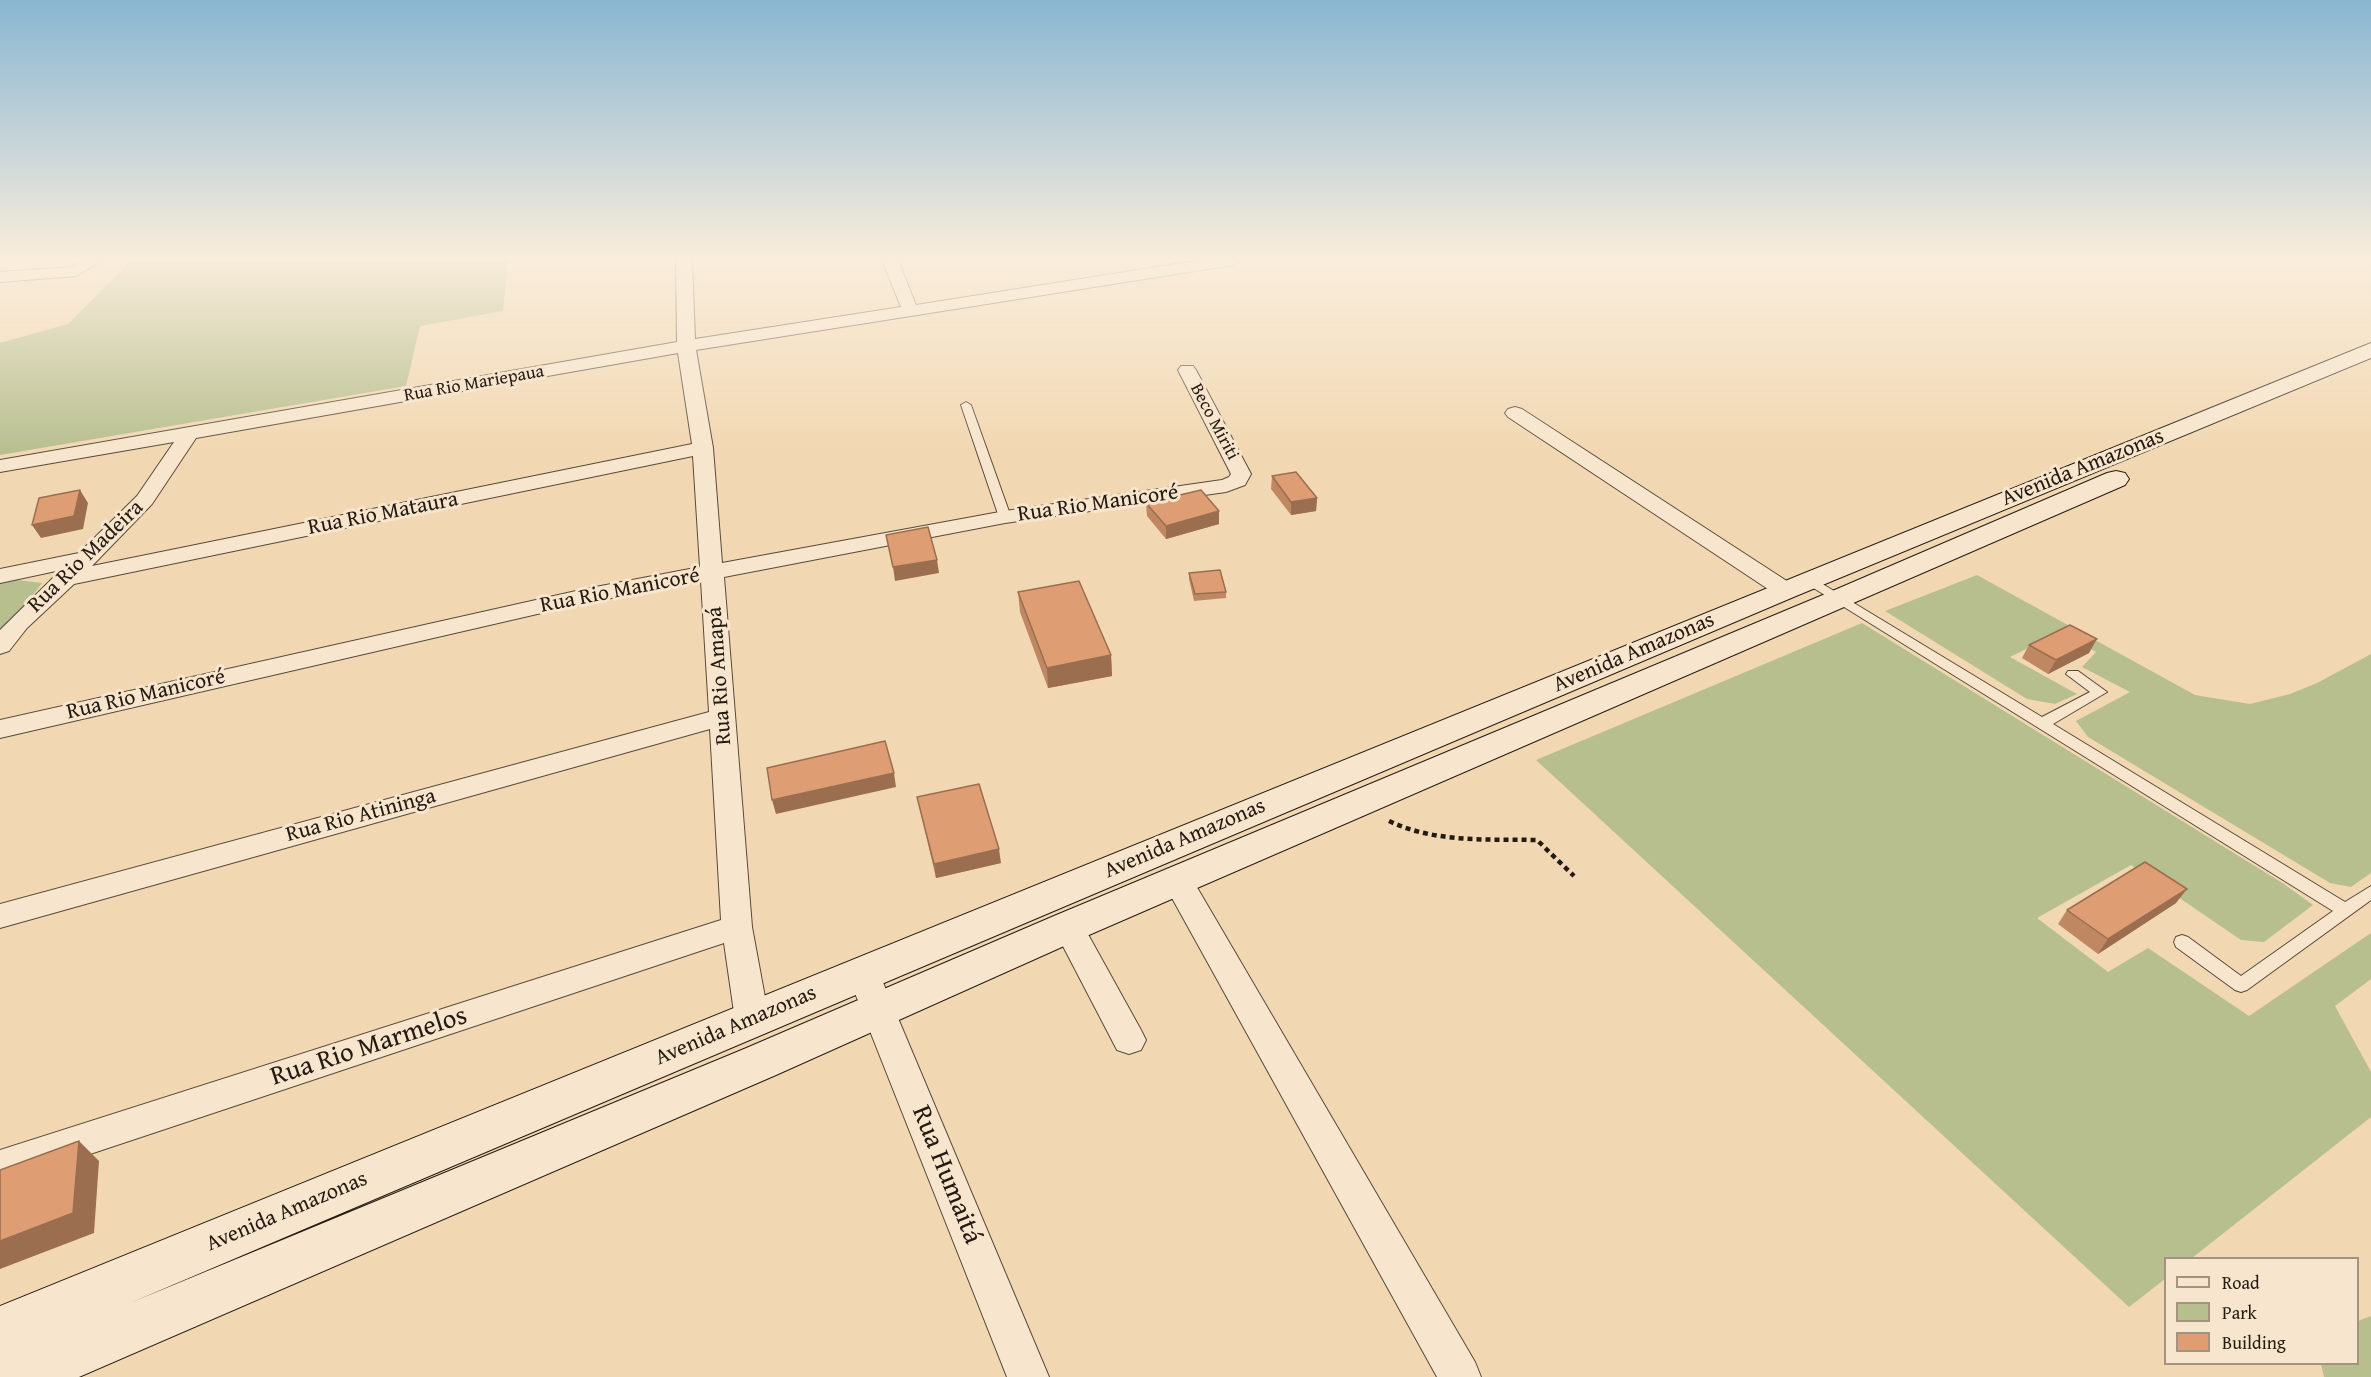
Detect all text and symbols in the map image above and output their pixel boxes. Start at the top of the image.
street label: Rua Rio Mariepaua [402,361,546,407]
street label: Beco Miriti [1185,380,1243,464]
street label: Avenida Amazonas [1998,423,2168,513]
street label: Rua Rio Manicoré [1016,480,1180,528]
street label: Rua Rio Mataura [306,486,460,542]
street label: Rua Rio Madeira [23,495,149,619]
street label: Rua Rio Manicoré [538,563,702,619]
street label: Rua Rio Amapá [702,606,738,746]
street label: Avenida Amazonas [1549,607,1719,699]
street label: Rua Rio Manicoré [64,664,228,726]
street label: Rua Rio Atininga [283,783,439,849]
street label: Avenida Amazonas [1100,793,1270,885]
street label: Avenida Amazonas [651,980,821,1072]
street label: Rua Rio Marmelos [267,1000,471,1094]
street label: Rua Humaitá [904,1101,988,1249]
street label: Avenida Amazonas [202,1166,372,1258]
legend [2164,1257,2359,1365]
text: Road [2222,1269,2260,1296]
text: Park [2222,1299,2257,1326]
text: Building [2222,1329,2286,1356]

